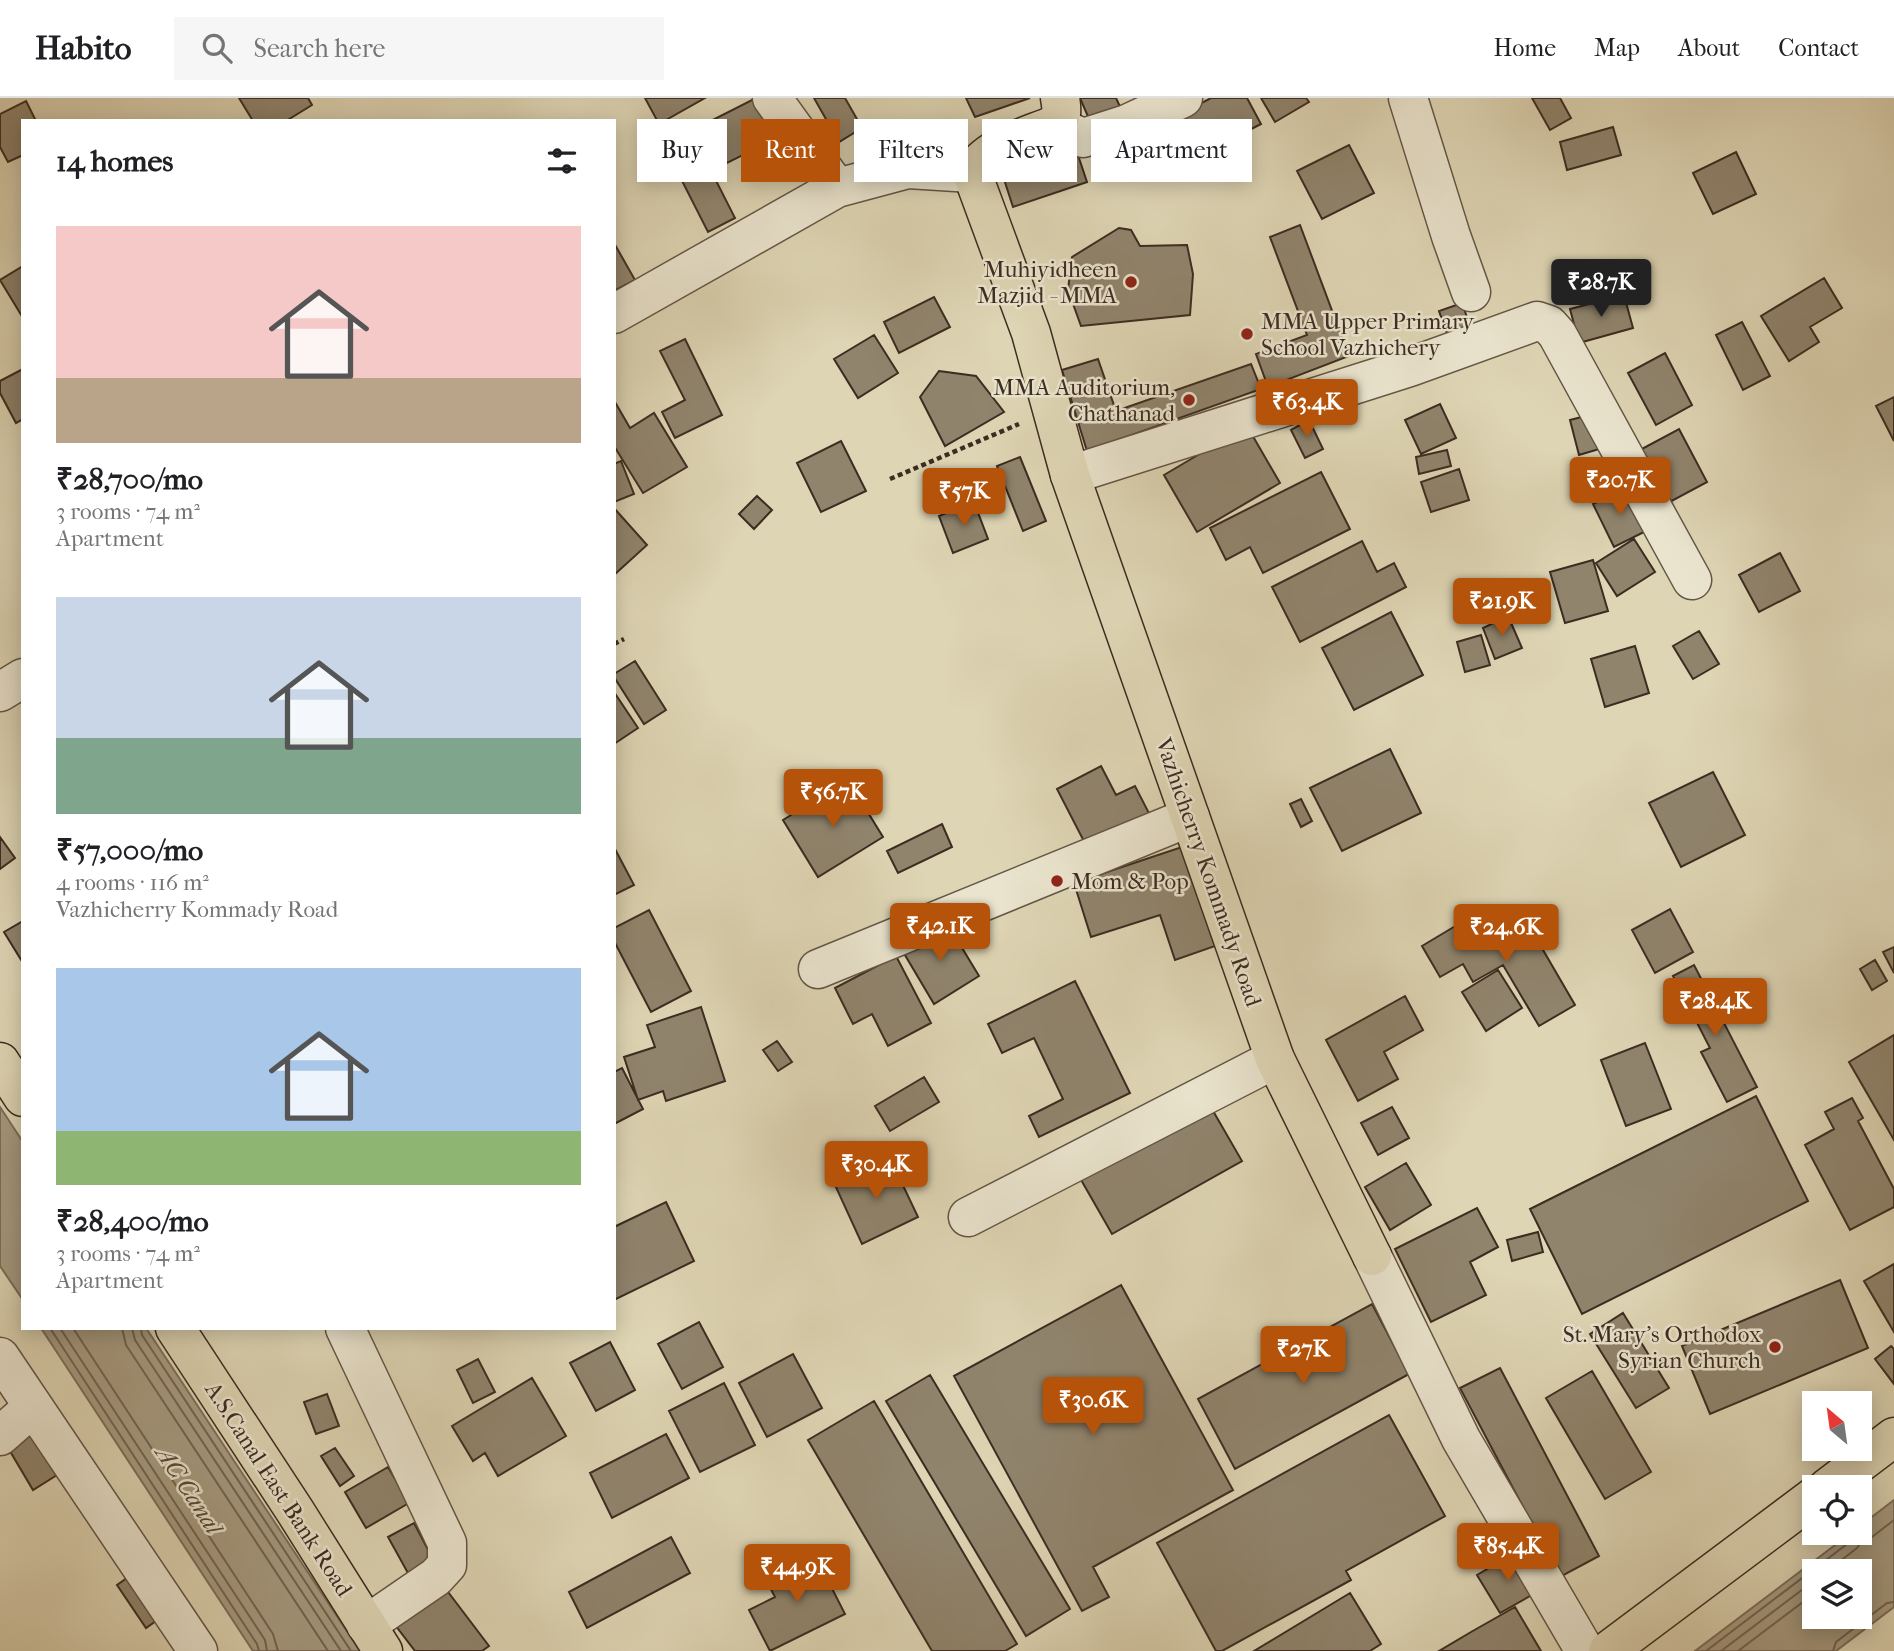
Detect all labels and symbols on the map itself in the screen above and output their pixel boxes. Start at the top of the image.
place label: Muhiyidheen Mazjid - MMA [977,256,1118,309]
pin: ₹28.7K [1544,260,1658,319]
marker: Muhiyidheen Mazjid - MMA [1123,274,1139,290]
place label: MMA Upper Primary School Vazhichery [1261,308,1475,361]
marker: MMA Upper Primary School Vazhichery [1239,326,1255,342]
place label: MMA Auditorium, Chathanad [993,374,1175,427]
pin: ₹63.4K [1250,380,1364,439]
marker: MMA Auditorium, Chathanad [1181,392,1197,408]
pin: ₹20.7K [1563,458,1677,517]
pin: ₹57K [923,468,1005,528]
pin: ₹21.9K [1445,578,1559,638]
street label: Vazhicherry Kommady Road [1149,733,1267,1010]
pin: ₹56.7K [776,770,890,829]
place label: Mom & Pop [1071,868,1189,895]
marker: Mom & Pop [1049,873,1065,889]
pin: ₹42.1K [883,904,997,963]
pin: ₹24.6K [1449,904,1563,964]
pin: ₹28.4K [1658,978,1772,1038]
pin: ₹30.4K [819,1142,933,1201]
place label: St. Mary's Orthodox Syrian Church [1563,1321,1761,1374]
pin: ₹27K [1262,1326,1344,1386]
marker: St. Mary's Orthodox Syrian Church [1767,1339,1783,1355]
street label: A.S.Canal East Bank Road [199,1376,358,1602]
pin: ₹30.6K [1036,1378,1150,1437]
north arrow [1802,1391,1872,1461]
water label: AC Canal [149,1438,229,1542]
pin: ₹85.4K [1451,1524,1565,1583]
pin: ₹44.9K [740,1544,854,1604]

